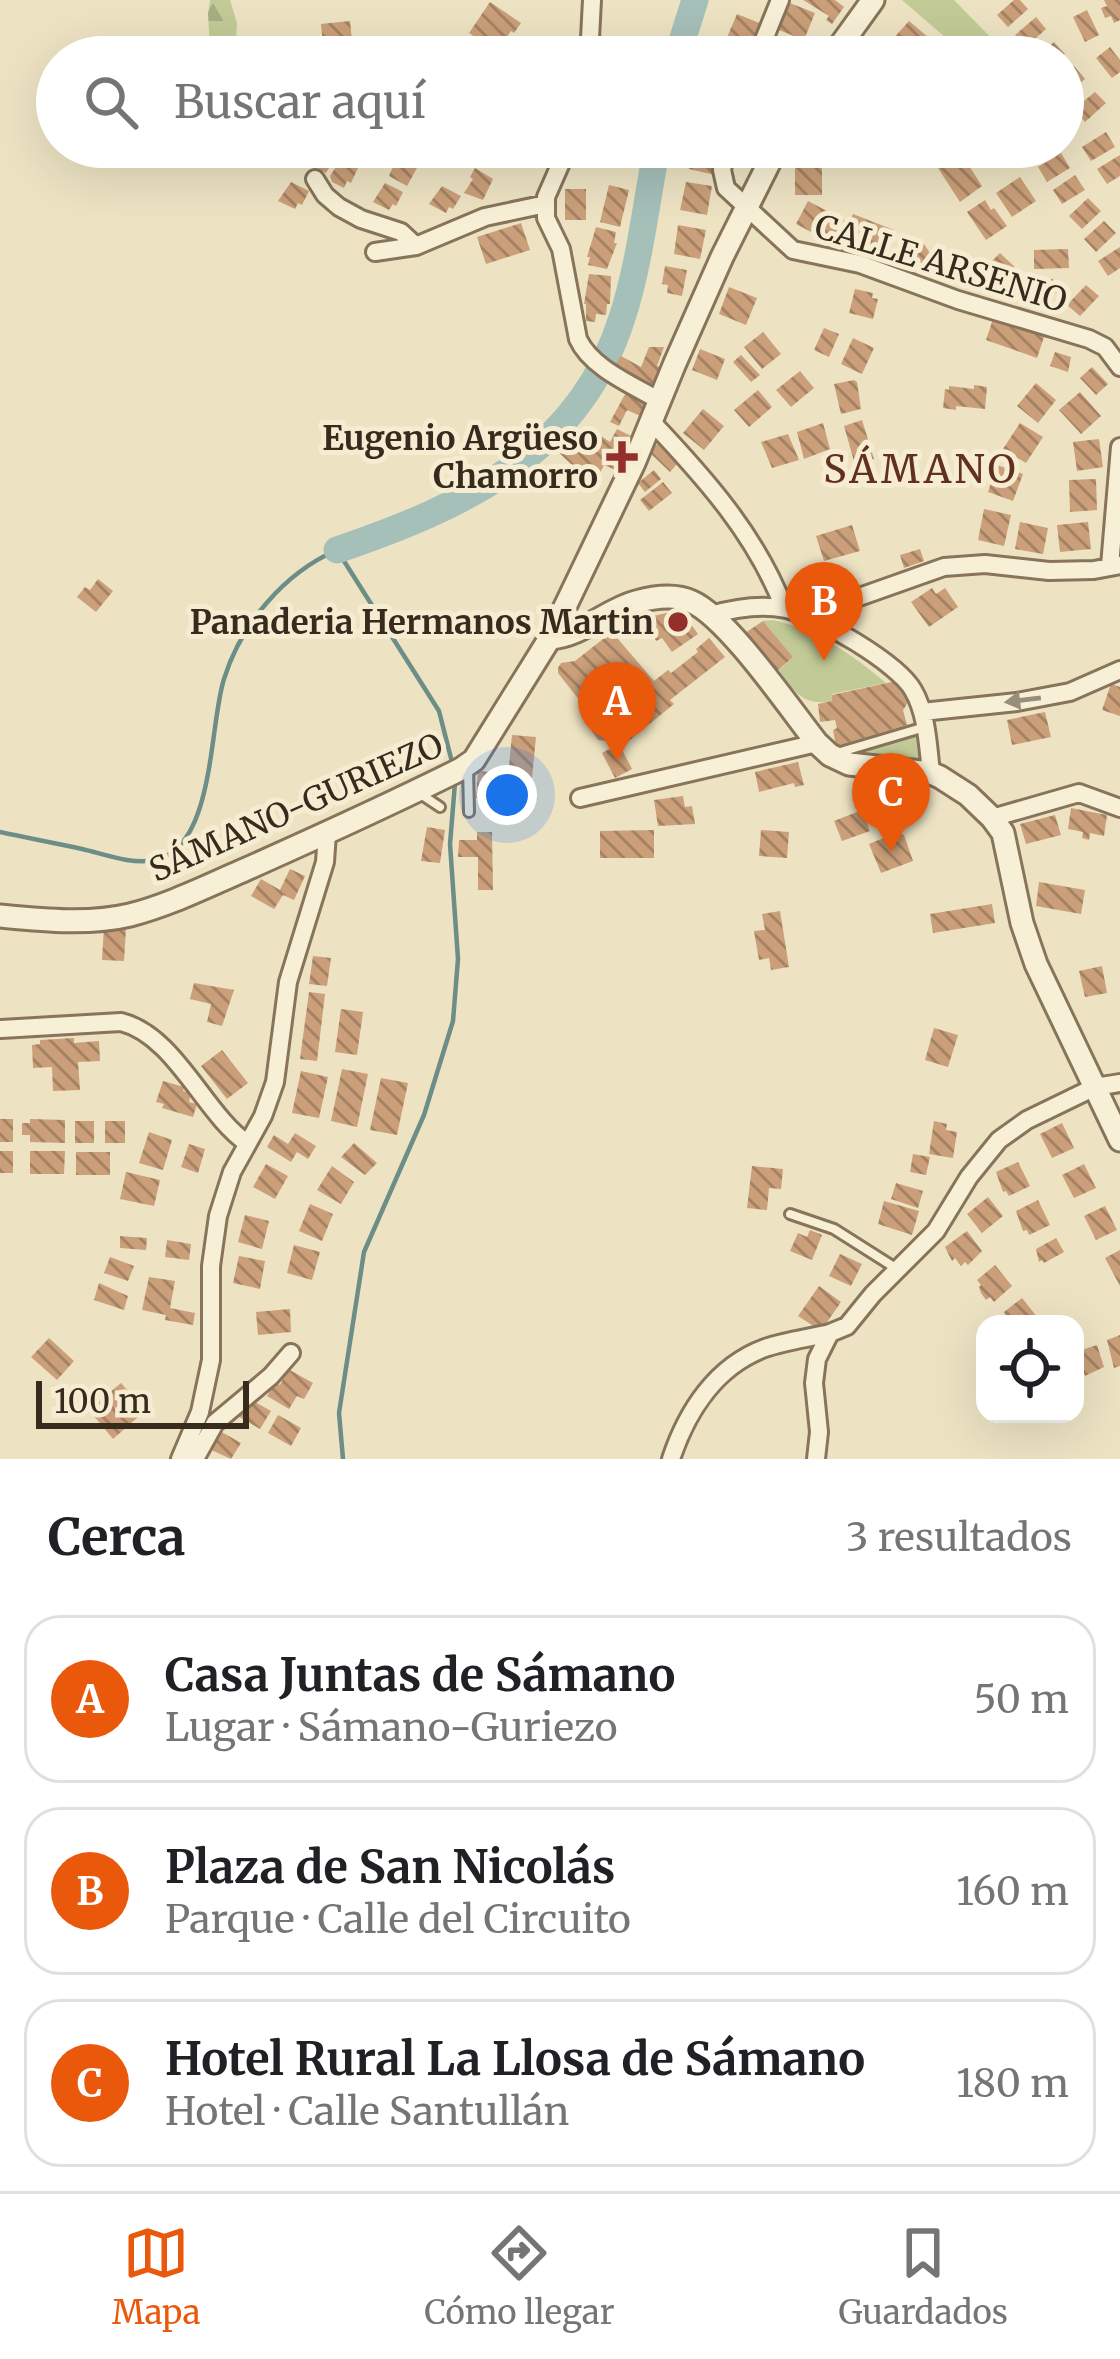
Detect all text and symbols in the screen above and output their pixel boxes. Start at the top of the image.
search box [36,36,1084,168]
icon: search [78,69,144,135]
text: Buscar aquí [174,74,425,130]
street label: CALLE ARSENIO [810,206,1072,321]
place label: Eugenio Argüeso Chamorro [322,418,598,497]
marker: Eugenio Argüeso Chamorro [609,444,635,470]
district label: SÁMANO [823,444,1019,494]
pin: B [785,562,863,661]
place label: Panaderia Hermanos Martin [190,602,654,643]
marker: Panaderia Hermanos Martin [665,609,691,635]
pin: A [578,662,656,761]
one-way arrow [1004,691,1042,710]
street label: SÁMANO-GURIEZO [143,723,449,891]
pin: C [852,753,930,852]
your location [477,765,537,825]
map controls [976,1315,1084,1423]
button: locate [976,1315,1084,1423]
scale bar [36,1375,249,1428]
text: 100 m [54,1381,151,1422]
text: Cerca [48,1505,186,1569]
text: 3 resultados [846,1513,1072,1562]
text: Casa Juntas de Sámano [165,1647,675,1703]
text: A [76,1675,104,1724]
text: 50 m [974,1675,1069,1724]
text: Lugar · Sámano-Guriezo [165,1703,618,1752]
text: Plaza de San Nicolás [165,1839,615,1895]
text: B [76,1867,104,1916]
text: 160 m [956,1867,1069,1916]
text: Parque · Calle del Circuito [165,1895,631,1944]
text: Hotel Rural La Llosa de Sámano [165,2031,865,2087]
text: C [77,2059,103,2108]
text: 180 m [956,2059,1069,2108]
text: Hotel · Calle Santullán [165,2087,569,2136]
tab: Mapa [112,2220,200,2333]
tab: Cómo llegar [424,2220,615,2333]
tab: Guardados [838,2220,1008,2333]

